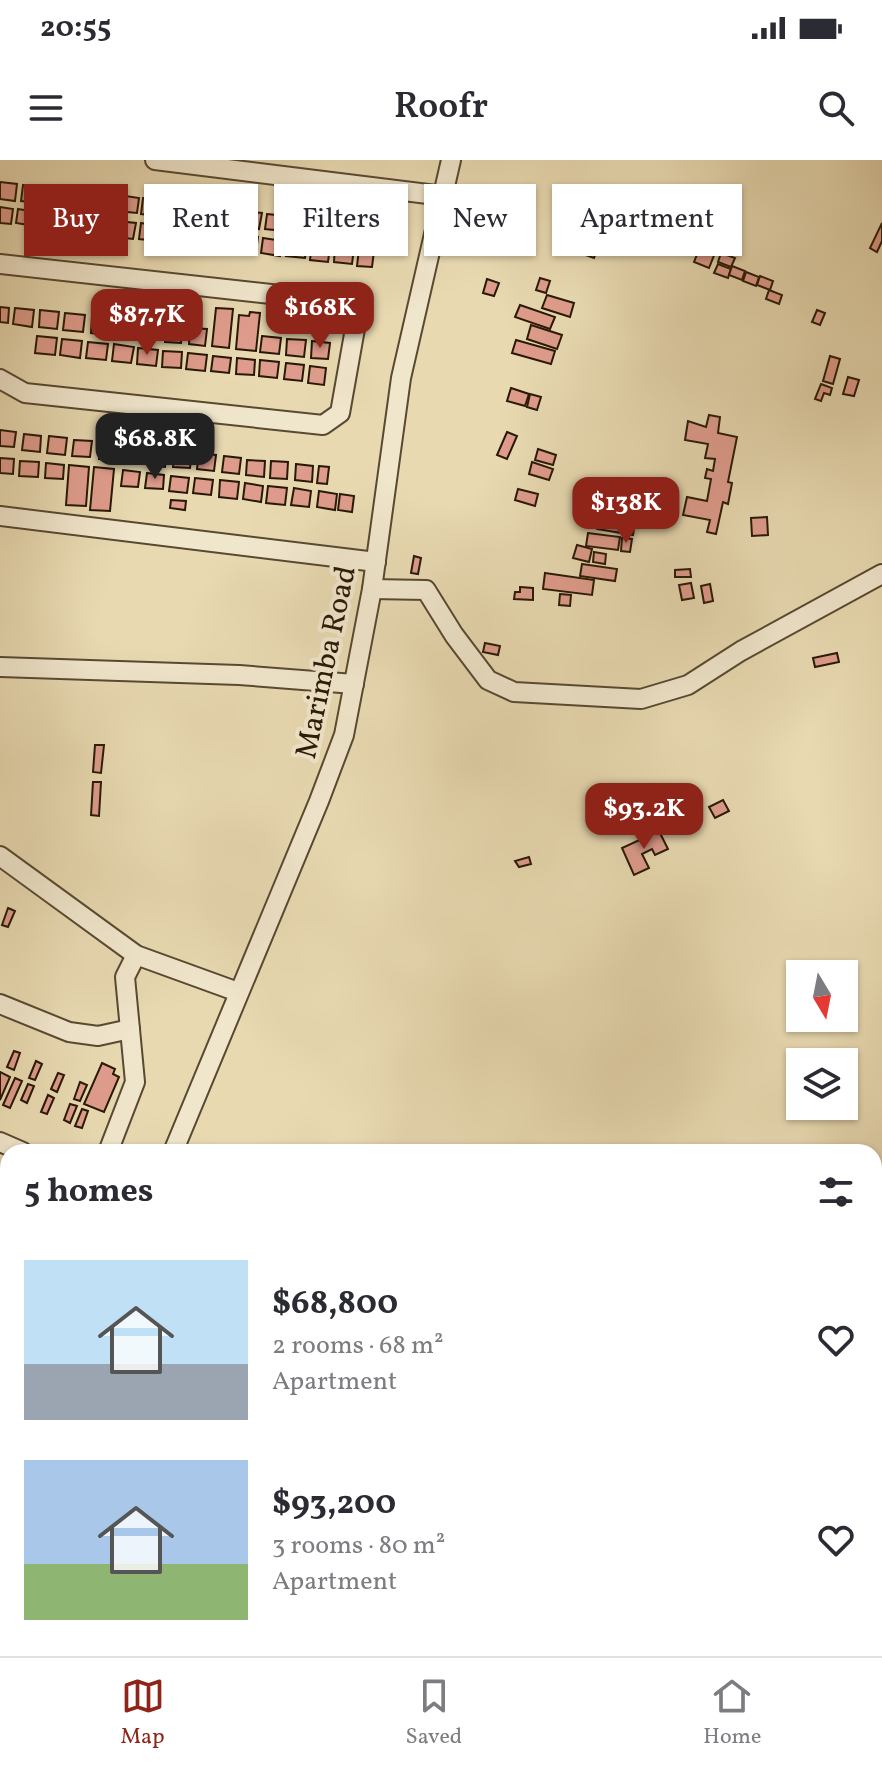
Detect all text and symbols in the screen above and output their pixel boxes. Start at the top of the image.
text: 20:55 [40,7,111,49]
text: Roofr [394,83,488,133]
icon: menu [24,86,68,130]
icon: search [814,86,858,130]
chip: Buy [24,184,128,256]
chip: Rent [144,184,258,256]
chip: Filters [274,184,408,256]
chip: New [424,184,536,256]
chip: Apartment [552,184,742,256]
pin: $168K [264,282,376,350]
pin: $87.7K [82,289,212,357]
text: $168K [284,290,356,326]
text: $87.7K [109,297,185,333]
pin: $68.8K [90,413,220,481]
text: $68.8K [114,421,196,457]
pin: $138K [570,477,682,545]
text: $138K [590,485,662,521]
street label: Marimba Road [286,562,368,763]
pin: $93.2K [579,783,709,851]
text: $93.2K [603,791,685,827]
north arrow [786,960,858,1032]
map controls [786,960,858,1120]
button: layers [786,1048,858,1120]
text: 5 homes [24,1169,154,1216]
icon: filters [814,1170,858,1214]
text: $68,800 [272,1281,398,1328]
icon: home [88,1292,184,1388]
icon: heart [814,1318,858,1362]
text: 2 rooms · 68 m² [272,1328,444,1364]
text: Apartment [272,1364,397,1400]
text: $93,200 [272,1481,396,1528]
icon: home [88,1492,184,1588]
icon: heart [814,1518,858,1562]
text: 3 rooms · 80 m² [272,1528,445,1564]
text: Apartment [272,1564,397,1600]
tab: Map [121,1674,165,1753]
tab: Saved [406,1674,462,1753]
tab: Home [703,1674,761,1753]

